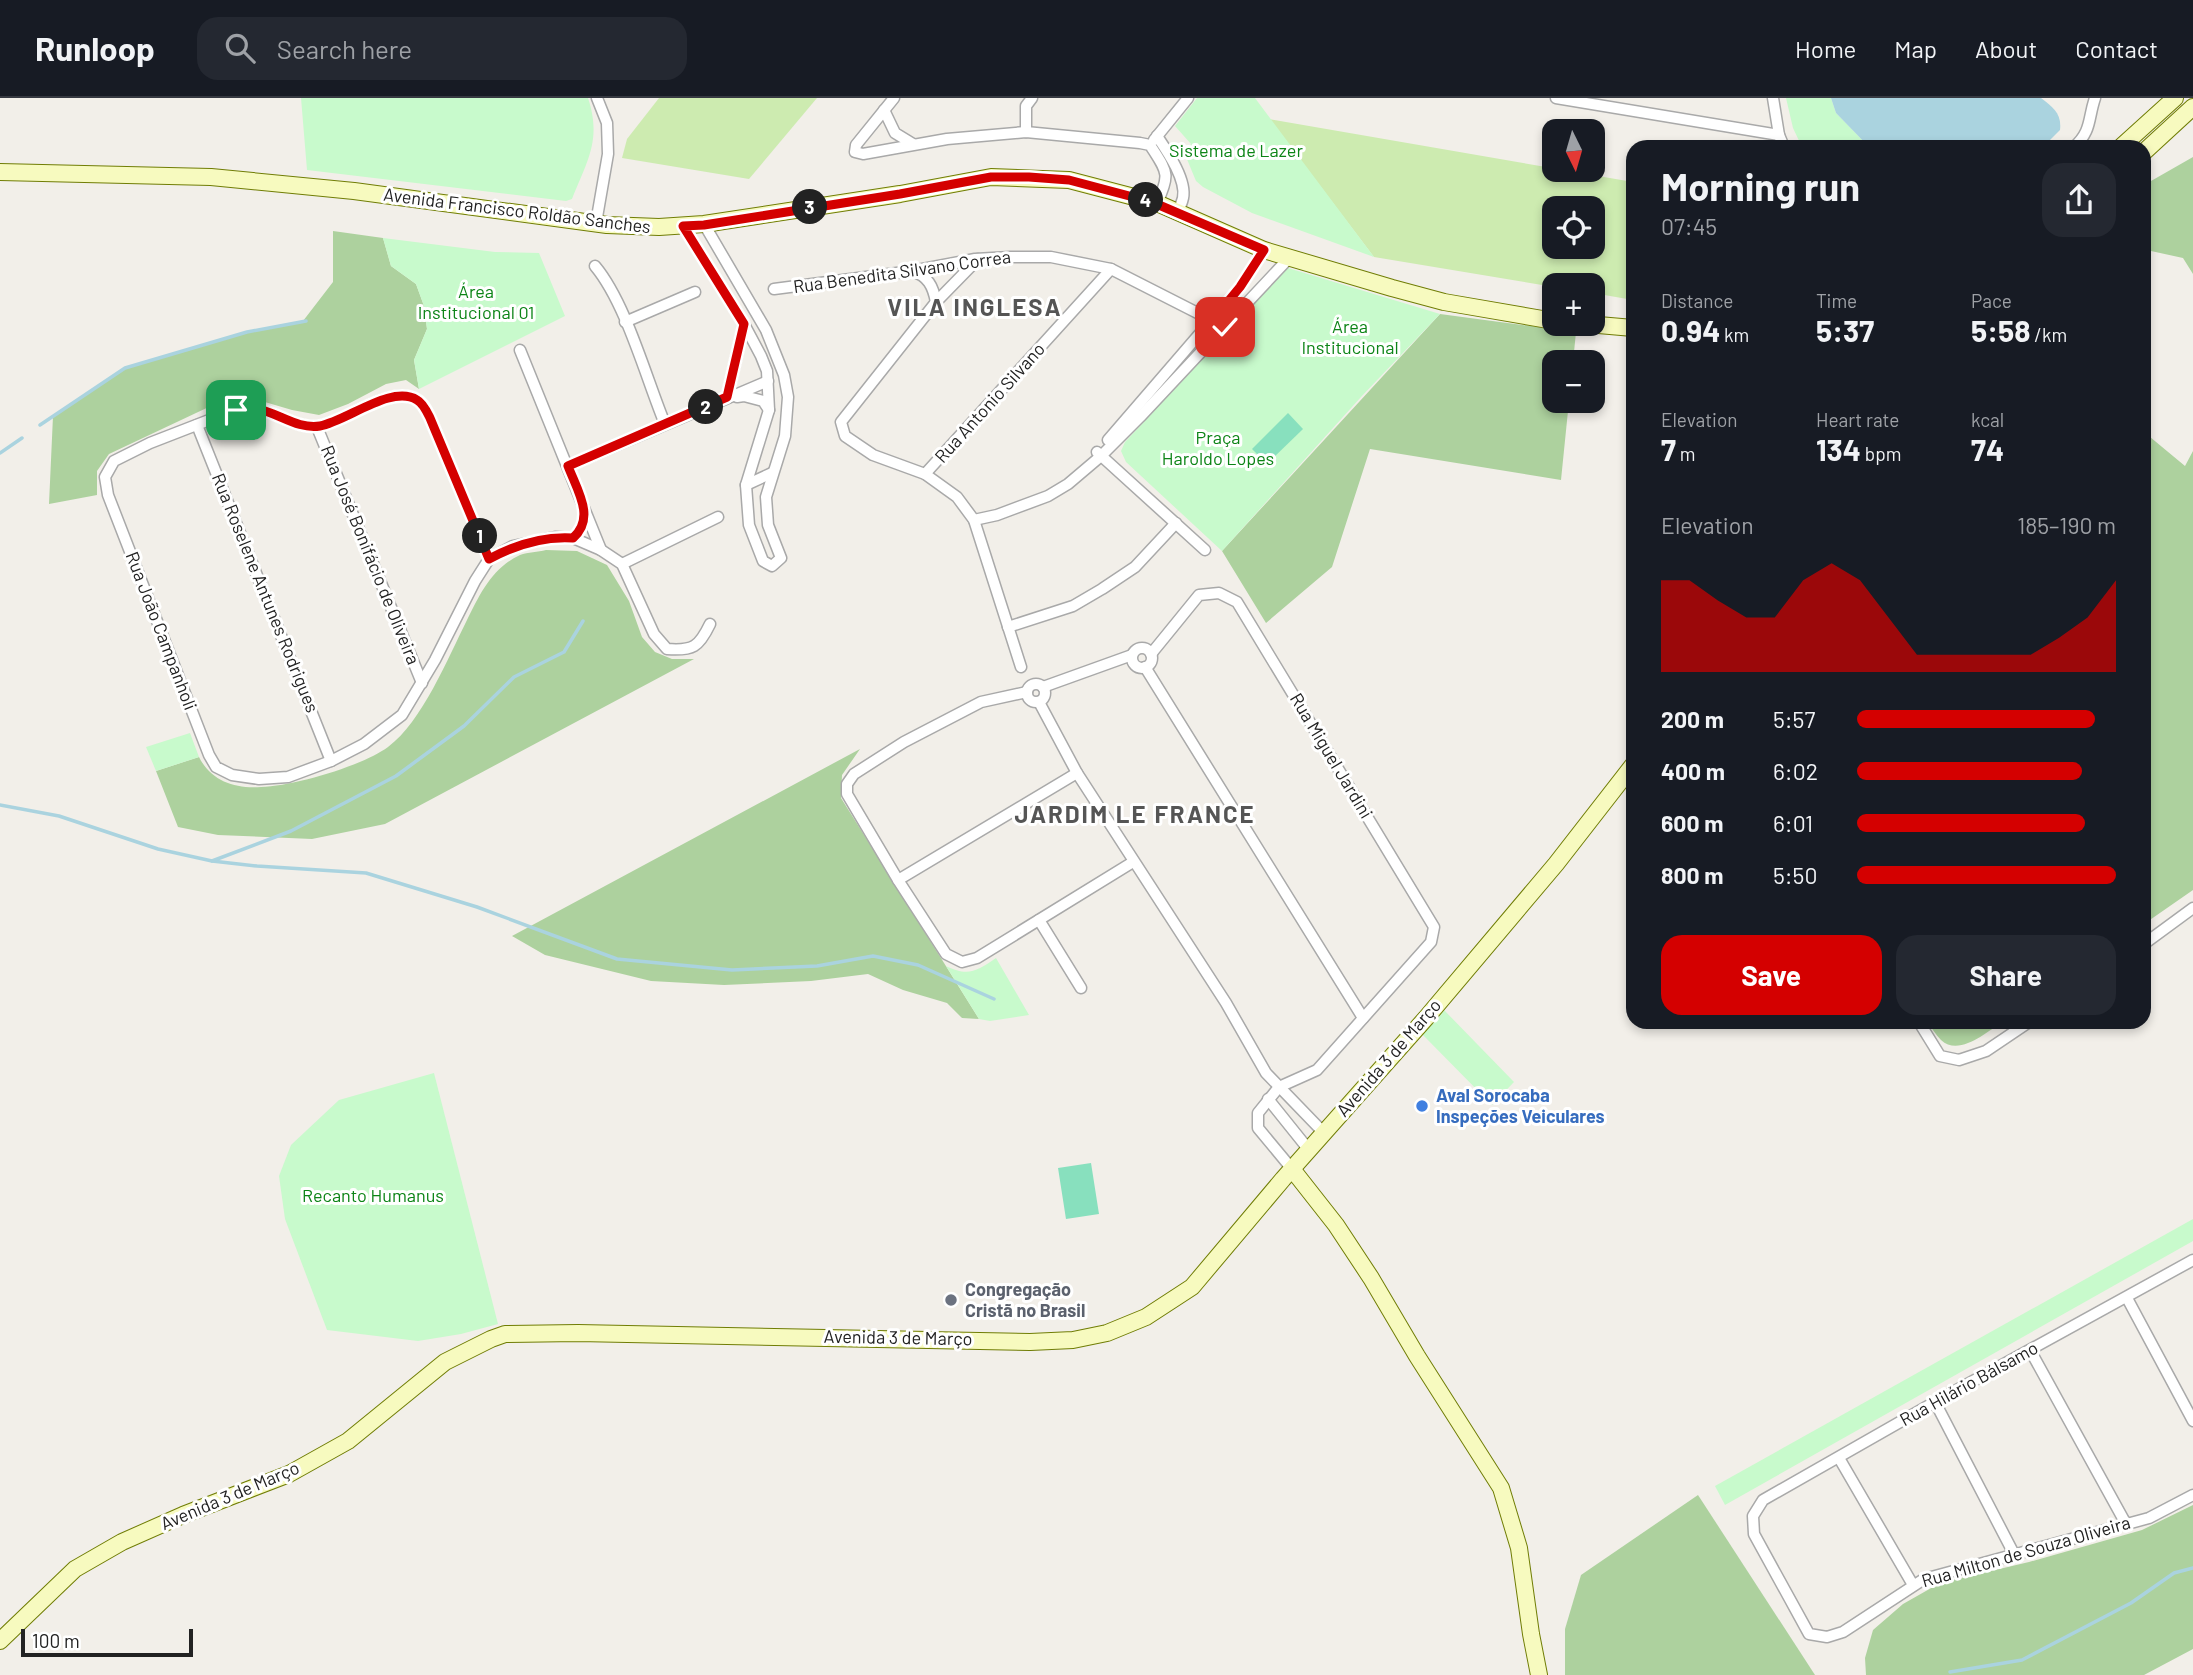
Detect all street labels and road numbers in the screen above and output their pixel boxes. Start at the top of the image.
street label: Avenida Francisco Roldão Sanches [382,183,652,237]
street label: Rua Benedita Silvano Correa [792,245,1012,297]
street label: Rua Antonio Silvano [930,338,1049,467]
street label: Rua José Bonifácio de Oliveira [317,442,425,667]
street label: Rua Roselene Antunes Rodrigues [208,470,324,716]
street label: Rua João Campanholi [122,548,202,713]
street label: Rua Miguel Jardini [1286,689,1378,822]
street label: Avenida 3 de Março [1331,994,1445,1121]
street label: Avenida 3 de Março [823,1325,973,1349]
street label: Rua Hilário Bálsamo [1896,1336,2041,1430]
street label: Avenida 3 de Março [157,1456,302,1534]
street label: Rua Milton de Souza Oliveira [1919,1511,2133,1591]

